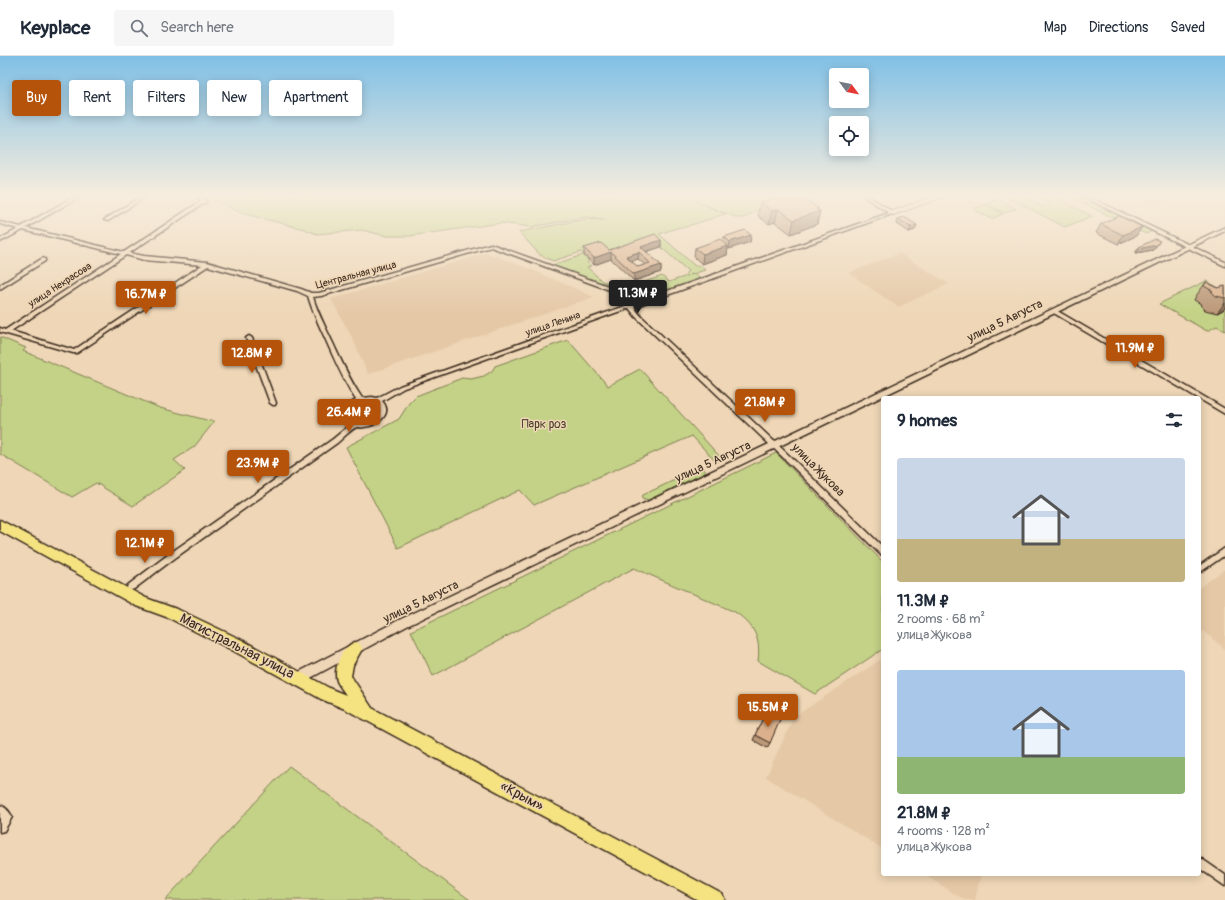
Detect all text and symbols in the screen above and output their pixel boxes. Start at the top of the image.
search box [114,10,394,46]
text: Keyplace [20,16,90,40]
icon: search [128,17,150,39]
text: Search here [160,18,234,37]
text: Map [1044,19,1067,36]
text: Directions [1089,19,1148,36]
text: Saved [1170,19,1205,36]
north arrow [829,68,869,108]
map controls [829,68,869,156]
chip: Buy [12,80,61,116]
chip: Rent [69,80,125,116]
chip: Filters [133,80,199,116]
chip: New [207,80,261,116]
chip: Apartment [269,80,362,116]
button: locate [829,116,869,156]
street label: Центральная улица [315,258,398,291]
street label: улица Некрасова [25,260,94,310]
pin: 11.3M ₽ [601,280,675,314]
pin: 16.7M ₽ [109,281,183,315]
text: 11.3M ₽ [618,285,658,301]
text: 16.7M ₽ [125,286,167,302]
street label: улица 5 Августа [964,296,1045,346]
street label: улица Ленина [523,309,582,339]
pin: 11.9M ₽ [1098,335,1172,369]
pin: 12.8M ₽ [215,340,289,374]
text: 11.9M ₽ [1115,340,1155,356]
text: 12.8M ₽ [231,345,273,361]
pin: 21.8M ₽ [728,389,802,423]
text: 21.8M ₽ [744,394,786,410]
pin: 26.4M ₽ [312,399,386,433]
text: 26.4M ₽ [326,404,372,420]
icon: filters [1163,409,1185,431]
text: 9 homes [897,410,957,431]
park label: Парк роз [521,417,567,432]
street label: улица 5 Августа [672,438,754,487]
street label: улица Жукова [788,440,848,500]
pin: 23.9M ₽ [221,450,295,484]
text: 23.9M ₽ [236,455,280,471]
icon: home [1005,484,1077,556]
pin: 12.1M ₽ [108,530,182,564]
text: 12.1M ₽ [125,535,165,551]
street label: улица 5 Августа [380,577,461,627]
text: 11.3M ₽ [897,590,950,611]
street label: Магистральная улица [177,610,297,682]
text: 2 rooms · 68 m² [897,611,985,627]
text: улица Жукова [897,627,972,643]
pin: 15.5M ₽ [731,694,805,728]
icon: home [1005,696,1077,768]
text: 15.5M ₽ [747,699,789,715]
street label: «Крым» [497,777,547,815]
text: 21.8M ₽ [897,802,952,823]
text: 4 rooms · 128 m² [897,823,990,839]
text: улица Жукова [897,839,972,855]

